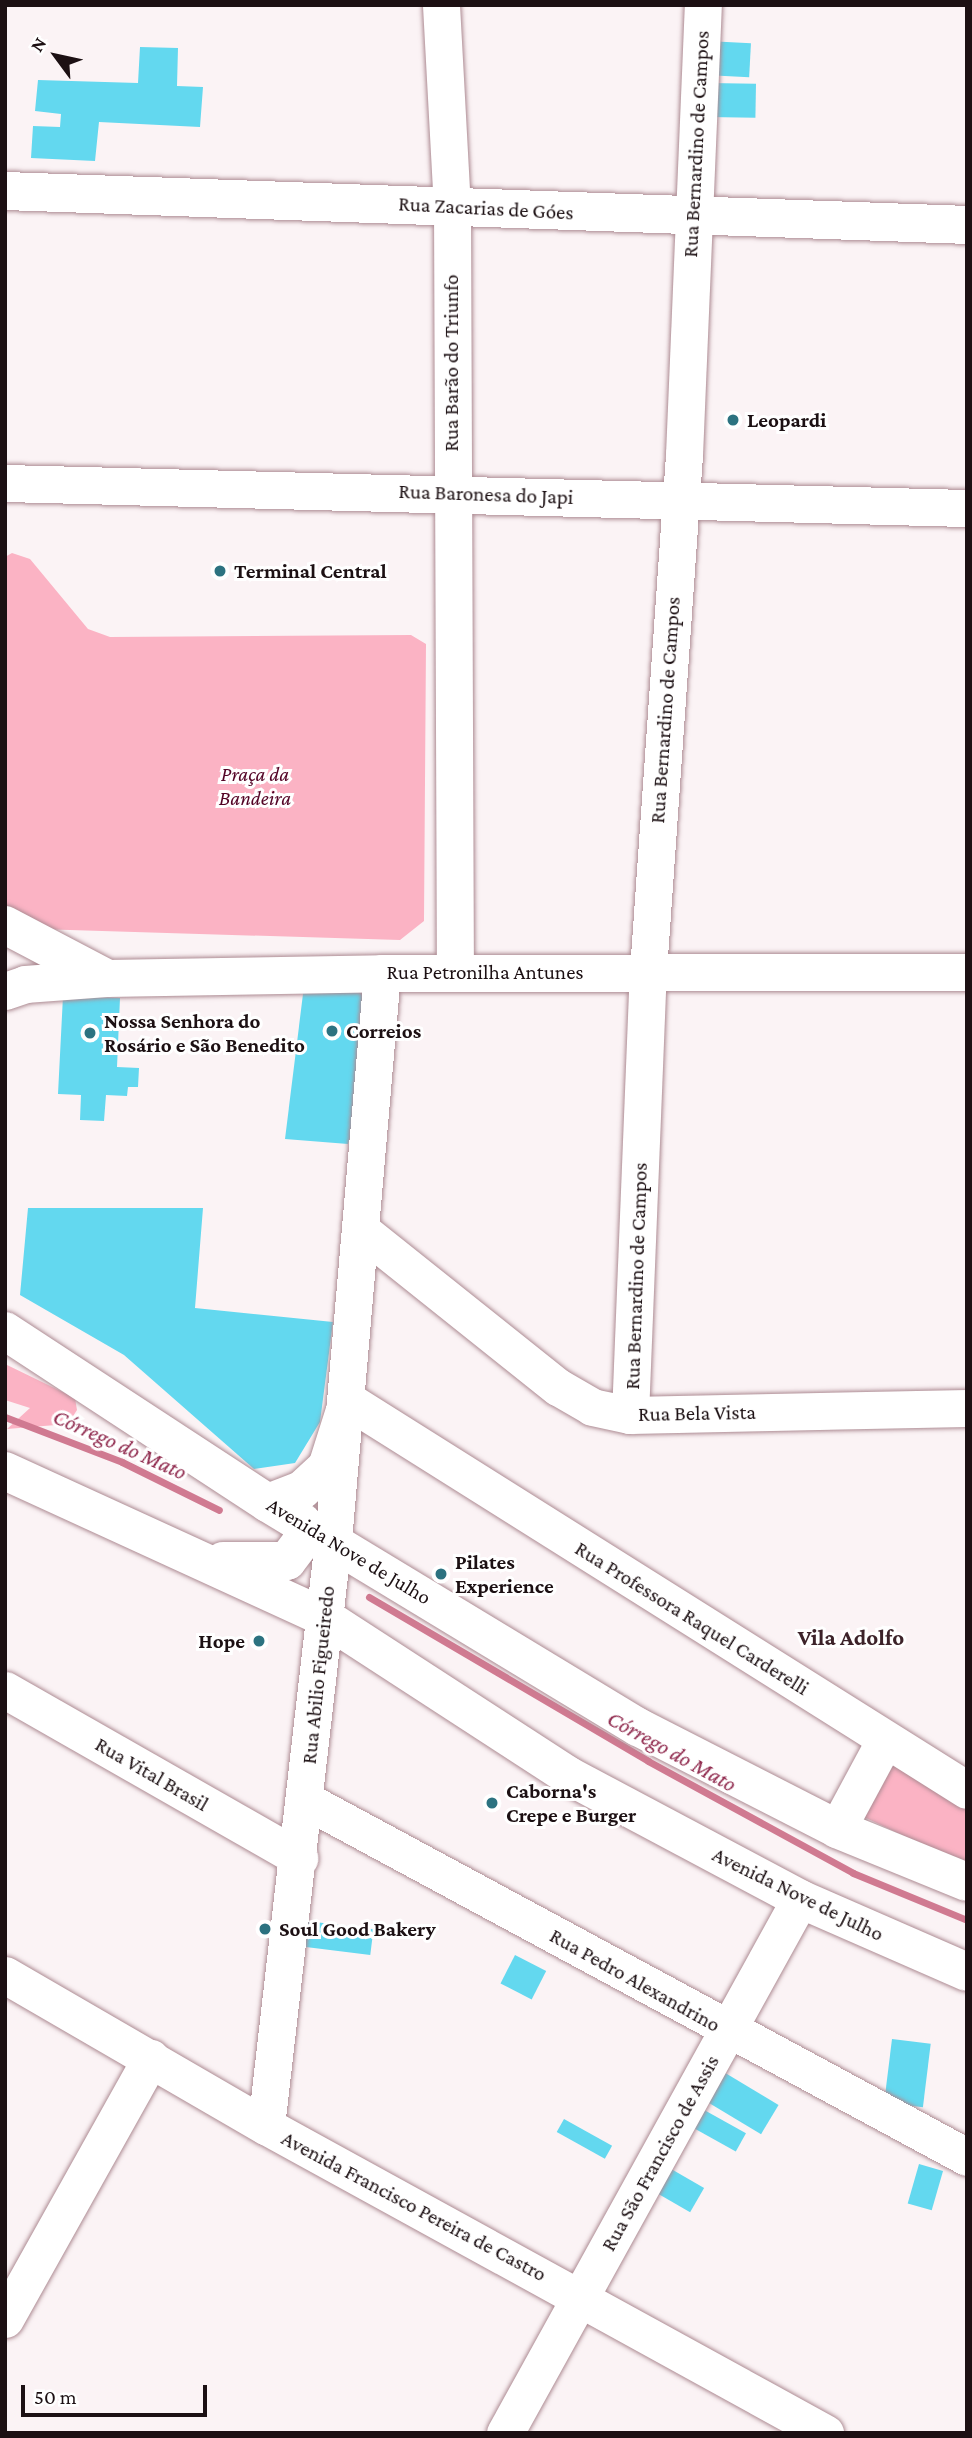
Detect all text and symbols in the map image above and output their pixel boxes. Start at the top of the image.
north arrow [21,21,91,91]
street label: Rua Bernardino de Campos [677,30,715,258]
text: N [26,33,50,55]
street label: Rua Zacarias de Góes [398,191,574,225]
street label: Rua Barão do Triunfo [438,274,464,452]
place label: Leopardi [747,407,826,433]
marker: Leopardi [725,412,741,428]
street label: Rua Baronesa do Japi [398,478,574,510]
place label: Terminal Central [234,558,387,584]
marker: Terminal Central [212,563,228,579]
street label: Rua Bernardino de Campos [645,596,685,824]
park label: Praça da Bandeira [219,761,291,811]
street label: Rua Petronilha Antunes [386,959,584,985]
place label: Nossa Senhora do Rosário e São Benedito [104,1008,305,1058]
place label: Correios [346,1018,421,1044]
marker: Correios [324,1023,340,1039]
marker: Nossa Senhora do Rosário e São Benedito [82,1025,98,1041]
street label: Rua Bernardino de Campos [619,1162,653,1390]
street label: Rua Bela Vista [638,1399,756,1427]
water label: Córrego do Mato [49,1402,191,1486]
street label: Avenida Nove de Julho [262,1492,436,1610]
street label: Rua Professora Raquel Carderelli [570,1536,814,1700]
place label: Pilates Experience [455,1549,554,1599]
marker: Pilates Experience [433,1566,449,1582]
street label: Rua Abilio Figueiredo [296,1585,340,1765]
district label: Vila Adolfo [798,1623,904,1651]
place label: Hope [198,1628,245,1654]
marker: Hope [251,1633,267,1649]
water label: Córrego do Mato [603,1704,741,1798]
street label: Rua Vital Brasil [91,1731,213,1817]
place label: Caborna's Crepe e Burger [506,1778,636,1828]
marker: Caborna's Crepe e Burger [484,1795,500,1811]
street label: Avenida Nove de Julho [708,1842,888,1946]
place label: Soul Good Bakery [279,1916,436,1942]
marker: Soul Good Bakery [257,1921,273,1937]
street label: Rua Pedro Alexandrino [545,1923,725,2037]
street label: Rua São Francisco de Assis [596,2051,724,2255]
street label: Avenida Francisco Pereira de Castro [277,2125,551,2287]
scale bar [24,2372,210,2416]
text: 50 m [34,2385,77,2409]

